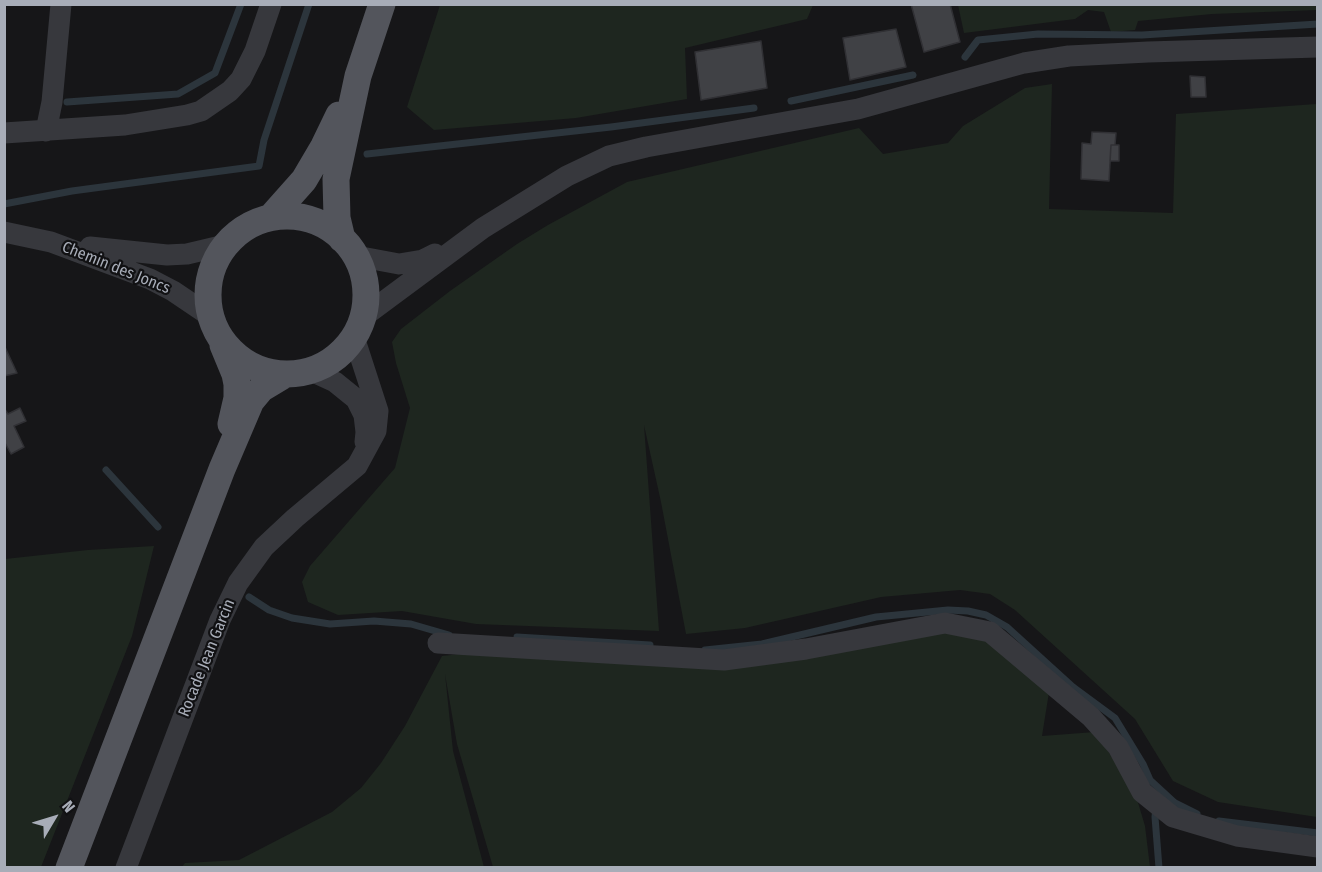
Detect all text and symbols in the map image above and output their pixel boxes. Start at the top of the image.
street label: Chemin des Joncs [59,238,173,298]
street label: Rocade Jean Garcin [175,596,239,720]
north arrow [24,788,84,848]
text: N [58,797,79,816]

